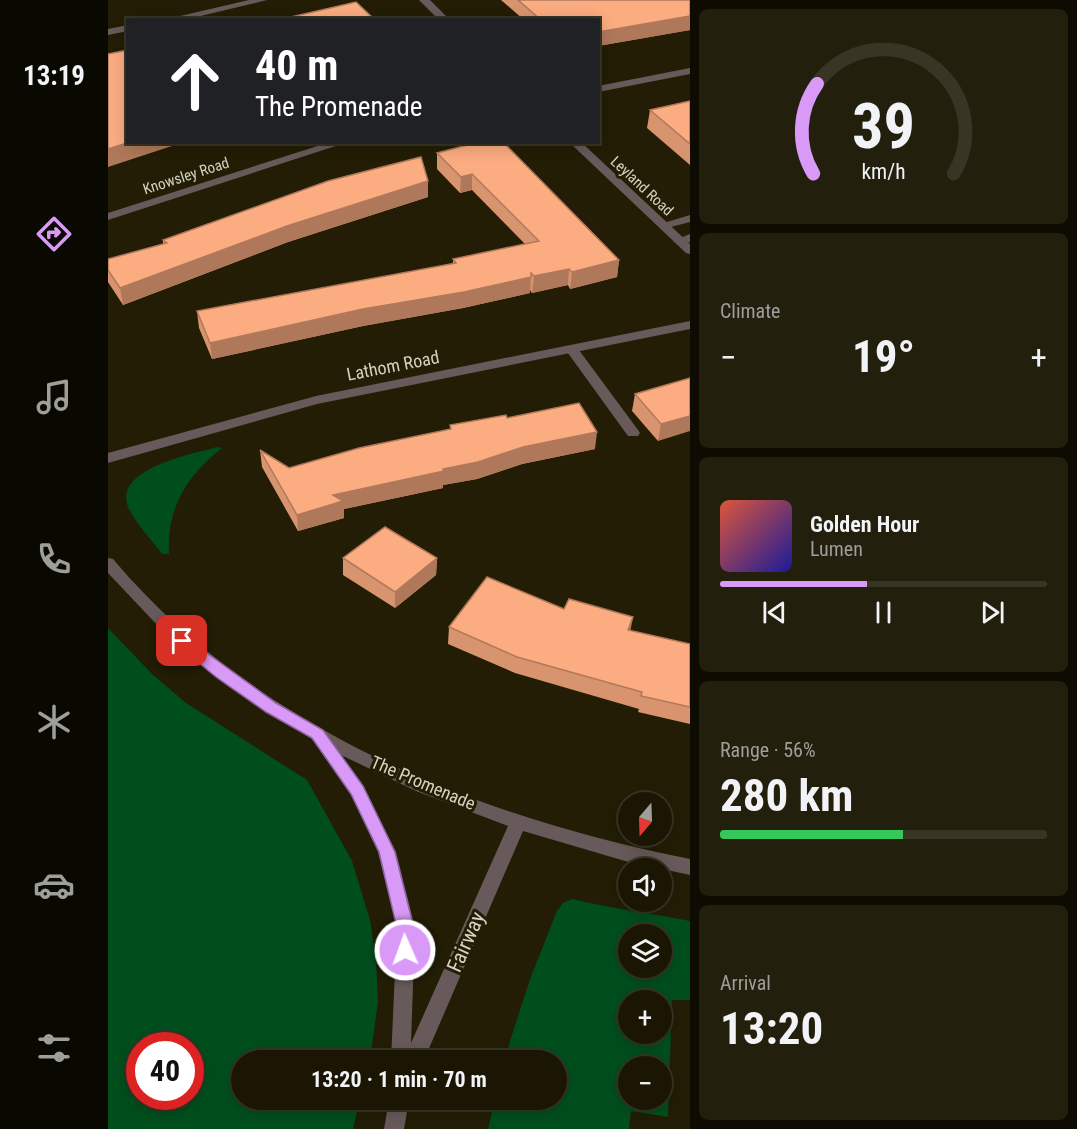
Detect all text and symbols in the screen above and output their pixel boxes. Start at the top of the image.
text: 40 m [255,41,338,90]
icon: ahead [156,42,234,120]
text: 13:19 [23,60,85,92]
text: 39 [852,90,915,163]
text: The Promenade [255,91,422,123]
street label: Leyland Road [607,152,677,220]
street label: Knowsley Road [141,154,231,198]
text: km/h [861,159,906,184]
icon: directions [33,213,75,255]
text: Climate [720,299,780,323]
text: 19° [852,330,915,383]
text: − [720,338,737,377]
text: + [1031,338,1047,377]
street label: Lathom Road [345,346,441,385]
icon: music [33,376,75,418]
text: Golden Hour [810,512,919,537]
text: Lumen [810,537,863,561]
icon: phone [33,538,75,580]
icon: previous [758,596,791,629]
icon: pause [867,596,900,629]
icon: next [976,596,1009,629]
pin [156,615,207,666]
icon: arrive [165,624,198,657]
icon: climate [33,701,75,743]
text: Range · 56% [720,738,816,762]
street label: The Promenade [368,751,479,814]
text: 280 km [720,769,853,822]
north arrow [618,792,672,846]
map controls [618,792,672,1110]
button: sound [618,858,672,912]
icon: car [33,864,75,906]
street label: Fairway [442,908,490,976]
position arrow [373,918,437,982]
button: layers [618,924,672,978]
text: Arrival [720,971,771,995]
button: + [618,990,672,1044]
text: 13:20 [720,1002,823,1055]
icon: filters [33,1027,75,1069]
speed limit sign: 40 [126,1032,204,1110]
button: − [618,1056,672,1110]
text: 13:20 · 1 min · 70 m [311,1067,487,1092]

